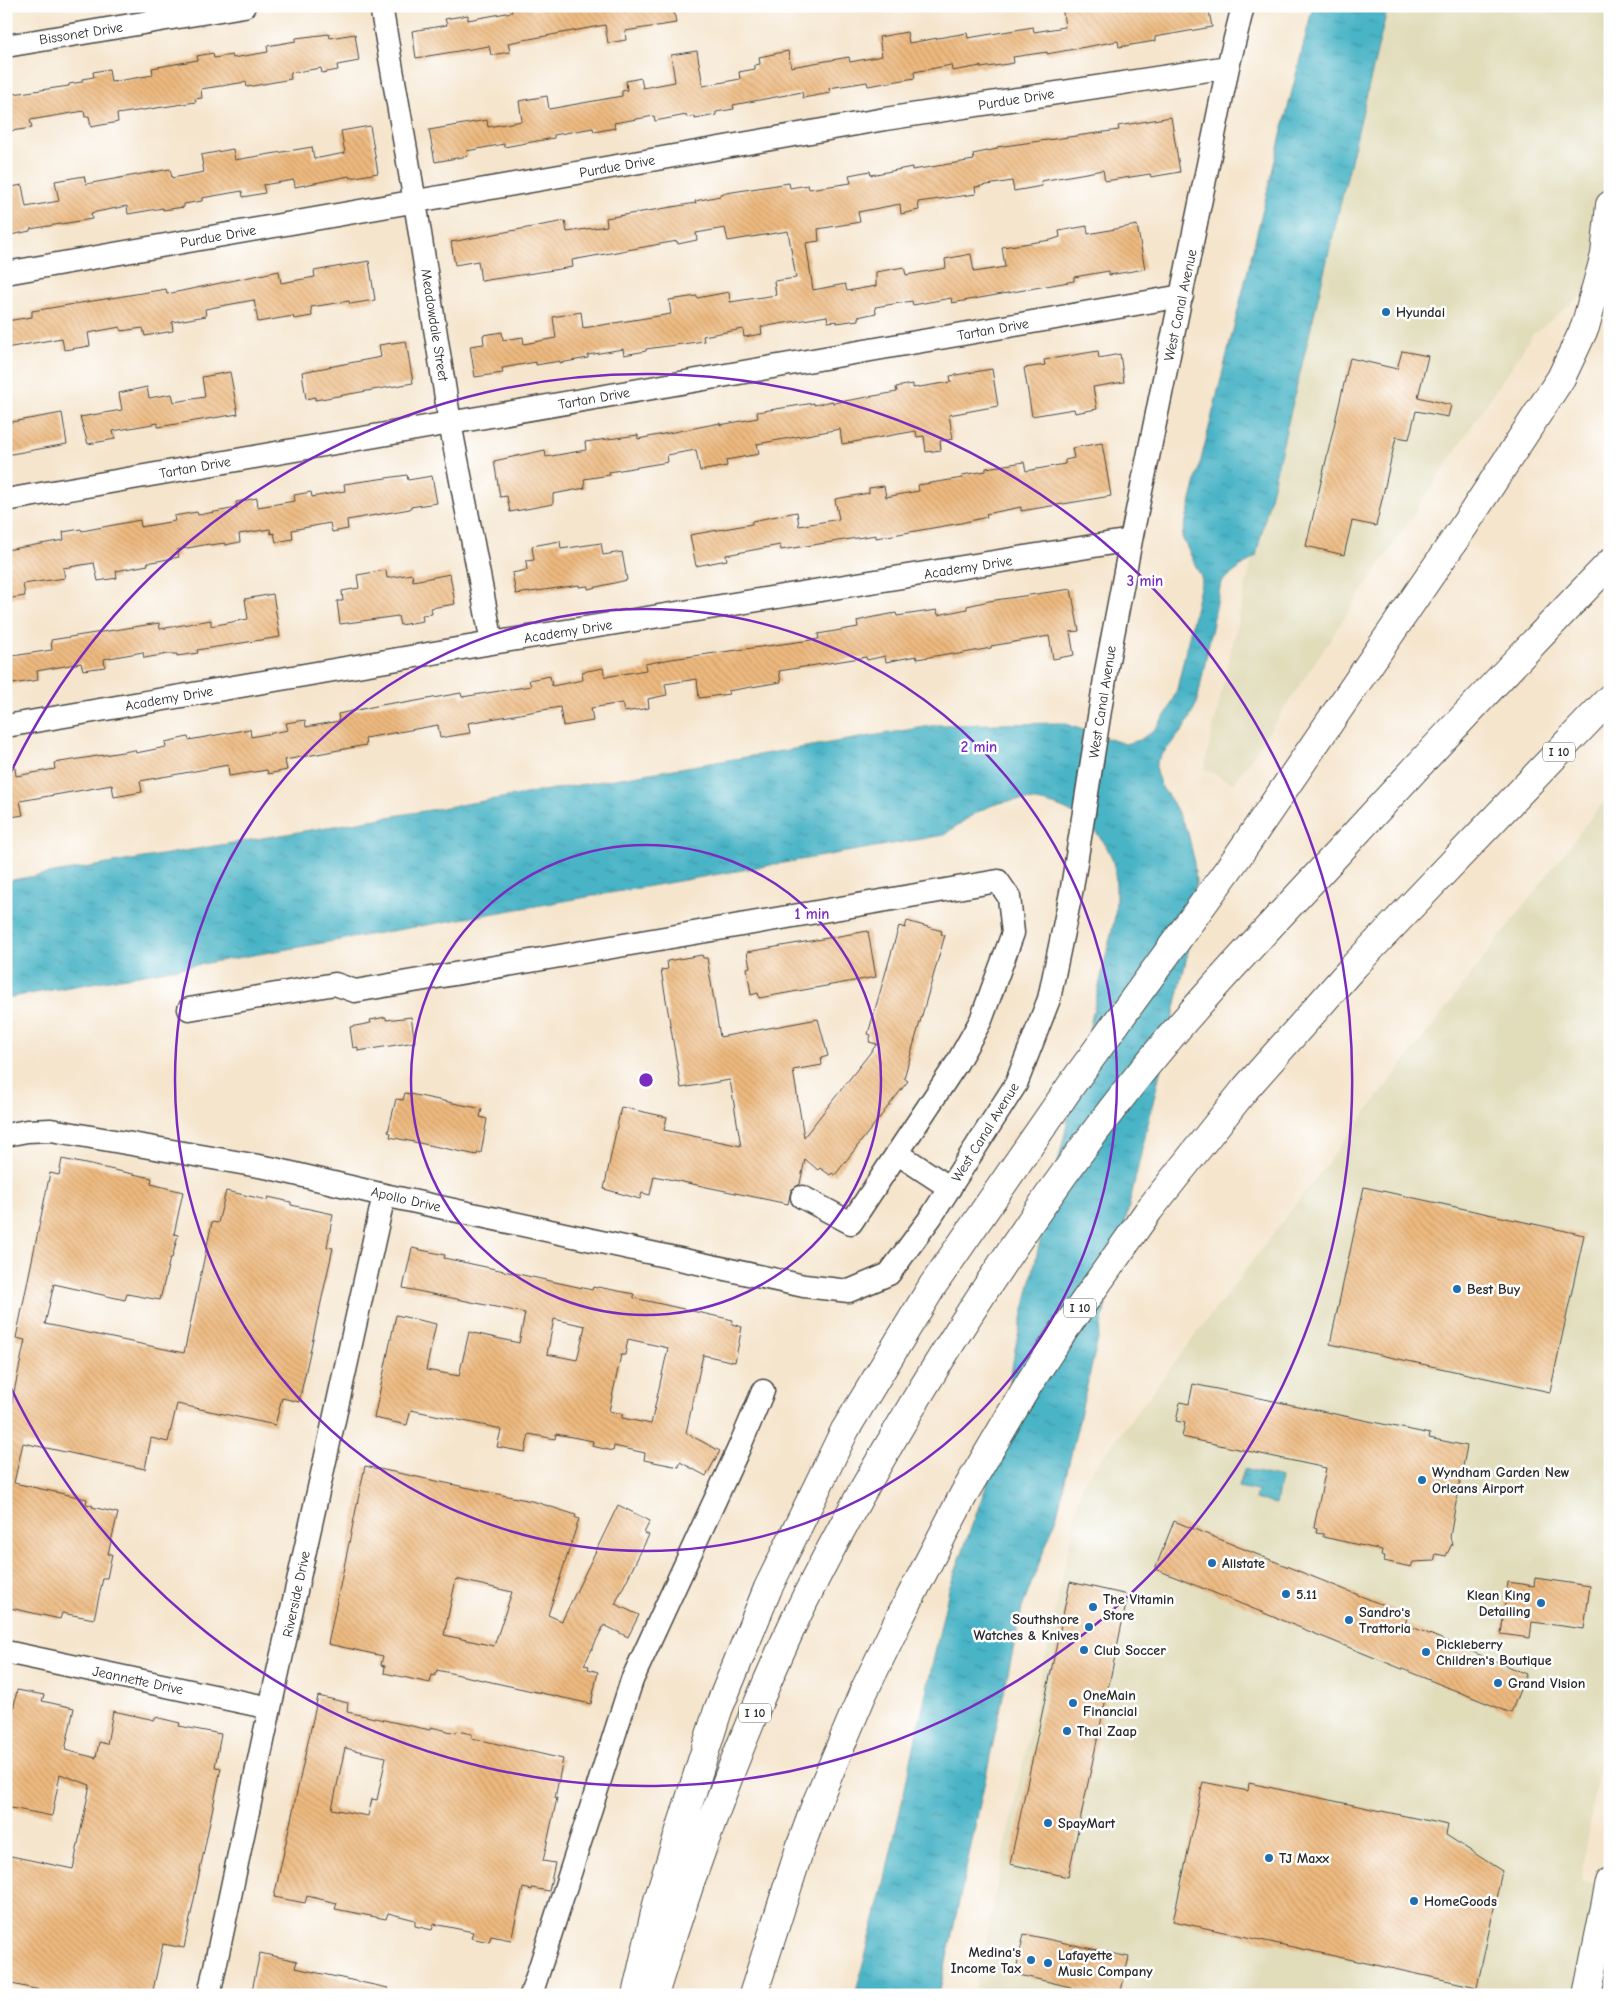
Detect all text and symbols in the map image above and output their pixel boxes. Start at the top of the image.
street label: Bissonet Drive [38,18,124,48]
street label: Purdue Drive [977,85,1055,114]
street label: Purdue Drive [578,151,656,182]
street label: Purdue Drive [179,221,257,252]
street label: West Canal Avenue [1160,248,1201,363]
street label: Meadowdale Street [417,268,452,383]
place label: Hyundai [1396,304,1445,321]
marker: Hyundai [1380,306,1392,318]
street label: Tartan Drive [956,315,1030,344]
street label: Tartan Drive [557,384,631,413]
street label: Tartan Drive [158,453,232,482]
street label: Academy Drive [923,552,1013,583]
text: 3 min [1127,572,1163,590]
street label: Academy Drive [523,616,613,647]
street label: West Canal Avenue [1085,645,1120,760]
street label: Academy Drive [124,682,214,715]
text: 2 min [961,738,997,756]
road number: I 10 [1543,742,1575,762]
text: 1 min [795,905,829,923]
centre of rings [637,1071,655,1089]
street label: West Canal Avenue [948,1079,1023,1185]
street label: Apollo Drive [369,1183,443,1216]
place label: Best Buy [1467,1281,1521,1298]
marker: Best Buy [1451,1283,1463,1295]
road number: I 10 [1064,1299,1096,1318]
place label: Wyndham Garden New Orleans Airport [1432,1464,1570,1497]
marker: Wyndham Garden New Orleans Airport [1416,1474,1428,1486]
street label: Riverside Drive [279,1549,314,1639]
place label: Allstate [1222,1555,1265,1572]
marker: Allstate [1206,1557,1218,1569]
place label: 5.11 [1296,1586,1317,1603]
place label: Klean King Detailing [1467,1587,1531,1620]
marker: 5.11 [1280,1588,1292,1600]
place label: The Vitamin Store [1103,1591,1174,1624]
marker: Klean King Detailing [1535,1597,1547,1609]
marker: The Vitamin Store [1087,1601,1099,1613]
place label: Sandro's Trattoria [1359,1604,1411,1637]
place label: Southshore Watches & Knives [974,1611,1079,1644]
marker: Sandro's Trattoria [1343,1614,1355,1626]
marker: Southshore Watches & Knives [1083,1621,1095,1633]
place label: Pickleberry Children's Boutique [1436,1636,1552,1669]
place label: Club Soccer [1094,1642,1166,1659]
marker: Club Soccer [1078,1644,1090,1656]
marker: Pickleberry Children's Boutique [1420,1646,1432,1658]
street label: Jeannette Drive [91,1663,185,1698]
place label: Grand Vision [1508,1675,1585,1692]
marker: Grand Vision [1492,1677,1504,1689]
place label: OneMain Financial [1083,1687,1137,1720]
marker: OneMain Financial [1067,1697,1079,1709]
road number: I 10 [739,1704,771,1722]
place label: Thai Zaap [1077,1723,1137,1740]
marker: Thai Zaap [1061,1725,1073,1737]
place label: SpayMart [1058,1815,1115,1832]
marker: SpayMart [1042,1817,1054,1829]
place label: TJ Maxx [1279,1850,1329,1867]
marker: TJ Maxx [1263,1852,1275,1864]
place label: HomeGoods [1424,1893,1497,1910]
marker: HomeGoods [1408,1895,1420,1907]
place label: Medina's Income Tax [951,1944,1021,1977]
place label: Lafayette Music Company [1058,1947,1153,1980]
marker: Medina's Income Tax [1025,1954,1037,1966]
marker: Lafayette Music Company [1042,1957,1054,1969]

